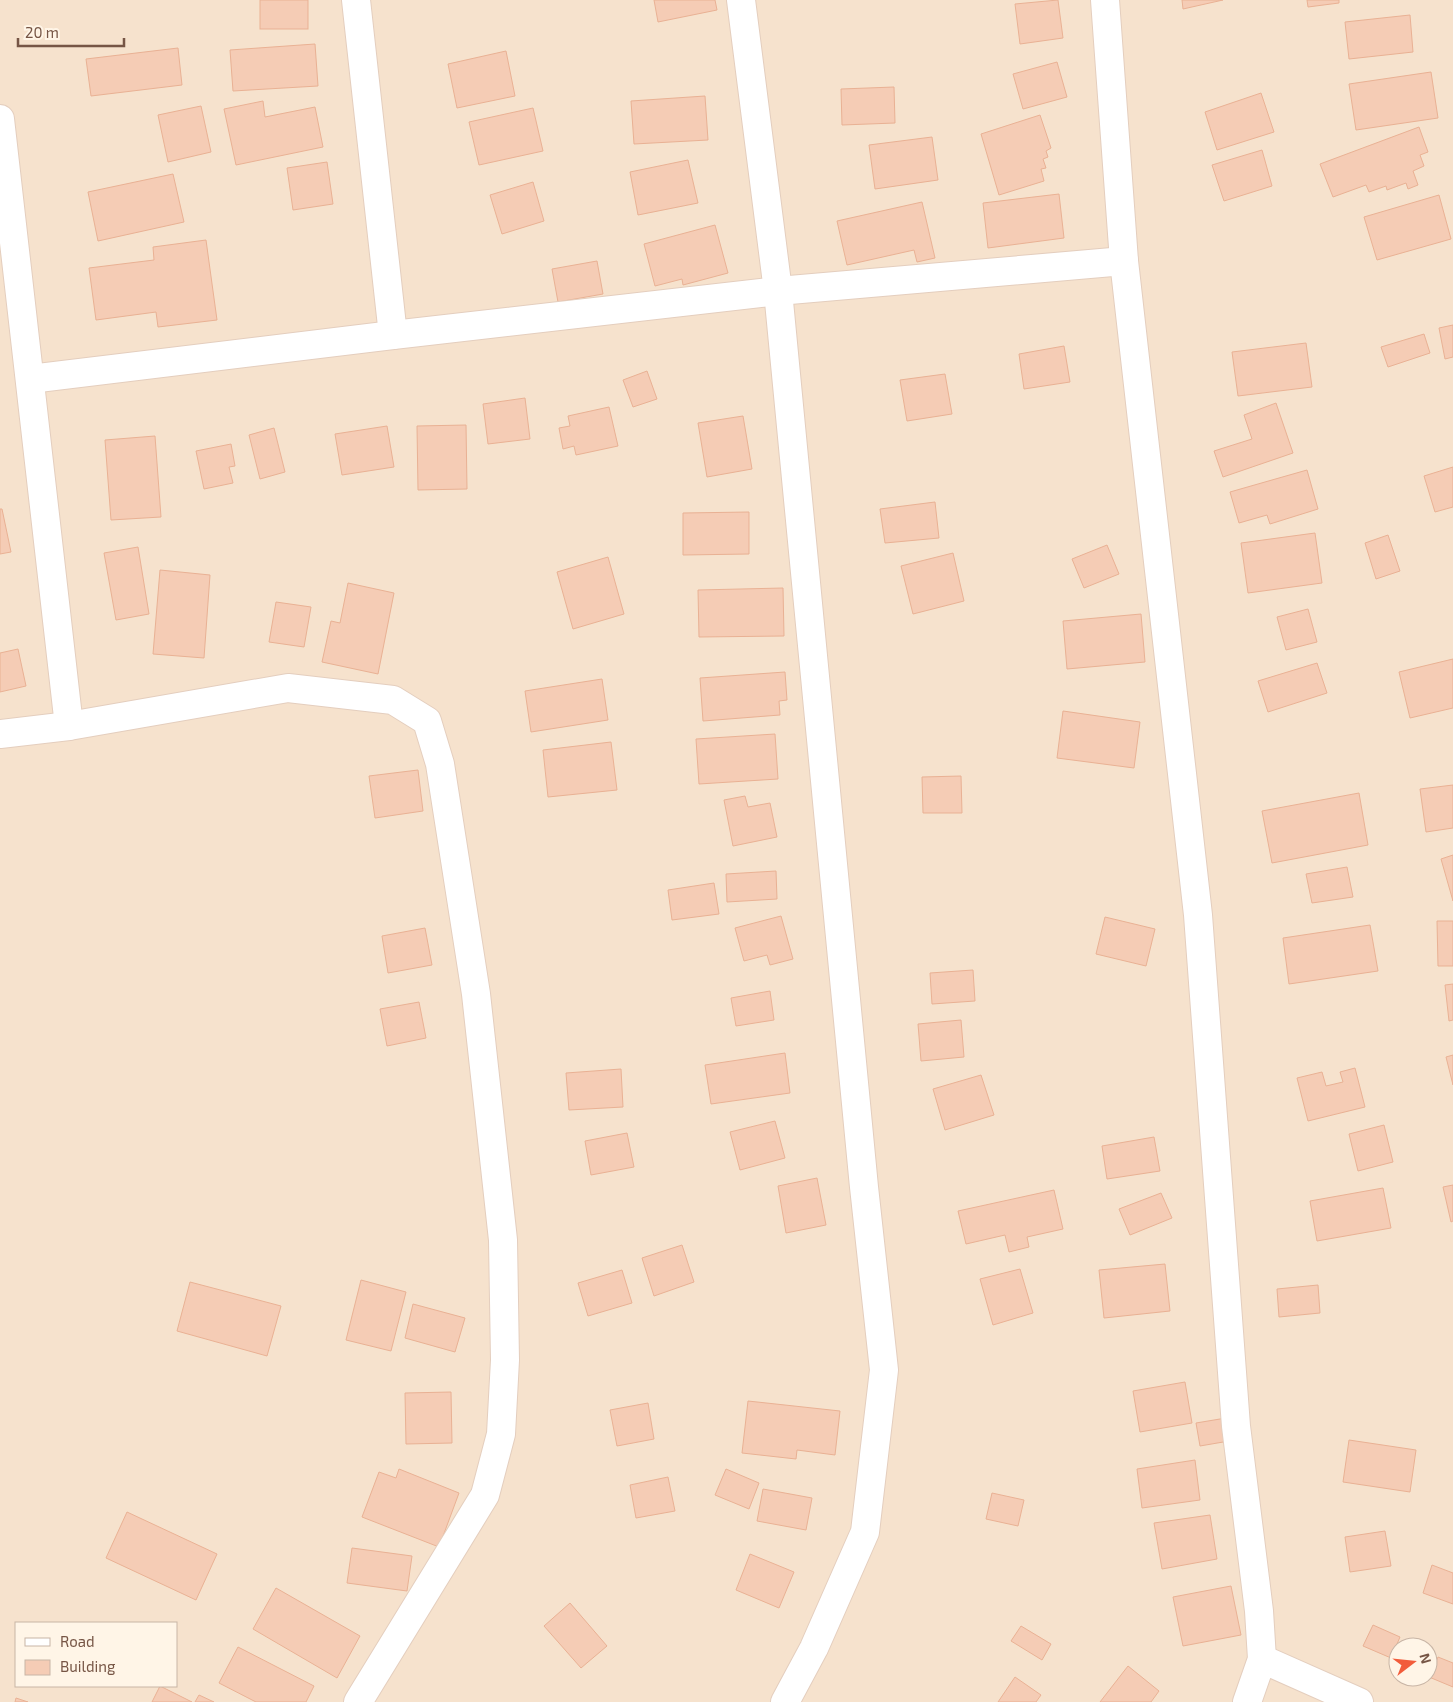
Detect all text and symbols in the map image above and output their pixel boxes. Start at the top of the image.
scale bar [18,15,124,47]
text: 20 m [25,23,59,41]
legend [15,1622,178,1687]
text: Road [60,1632,95,1650]
north arrow [1388,1637,1438,1687]
text: N [1416,1651,1436,1665]
text: Building [60,1657,116,1675]

